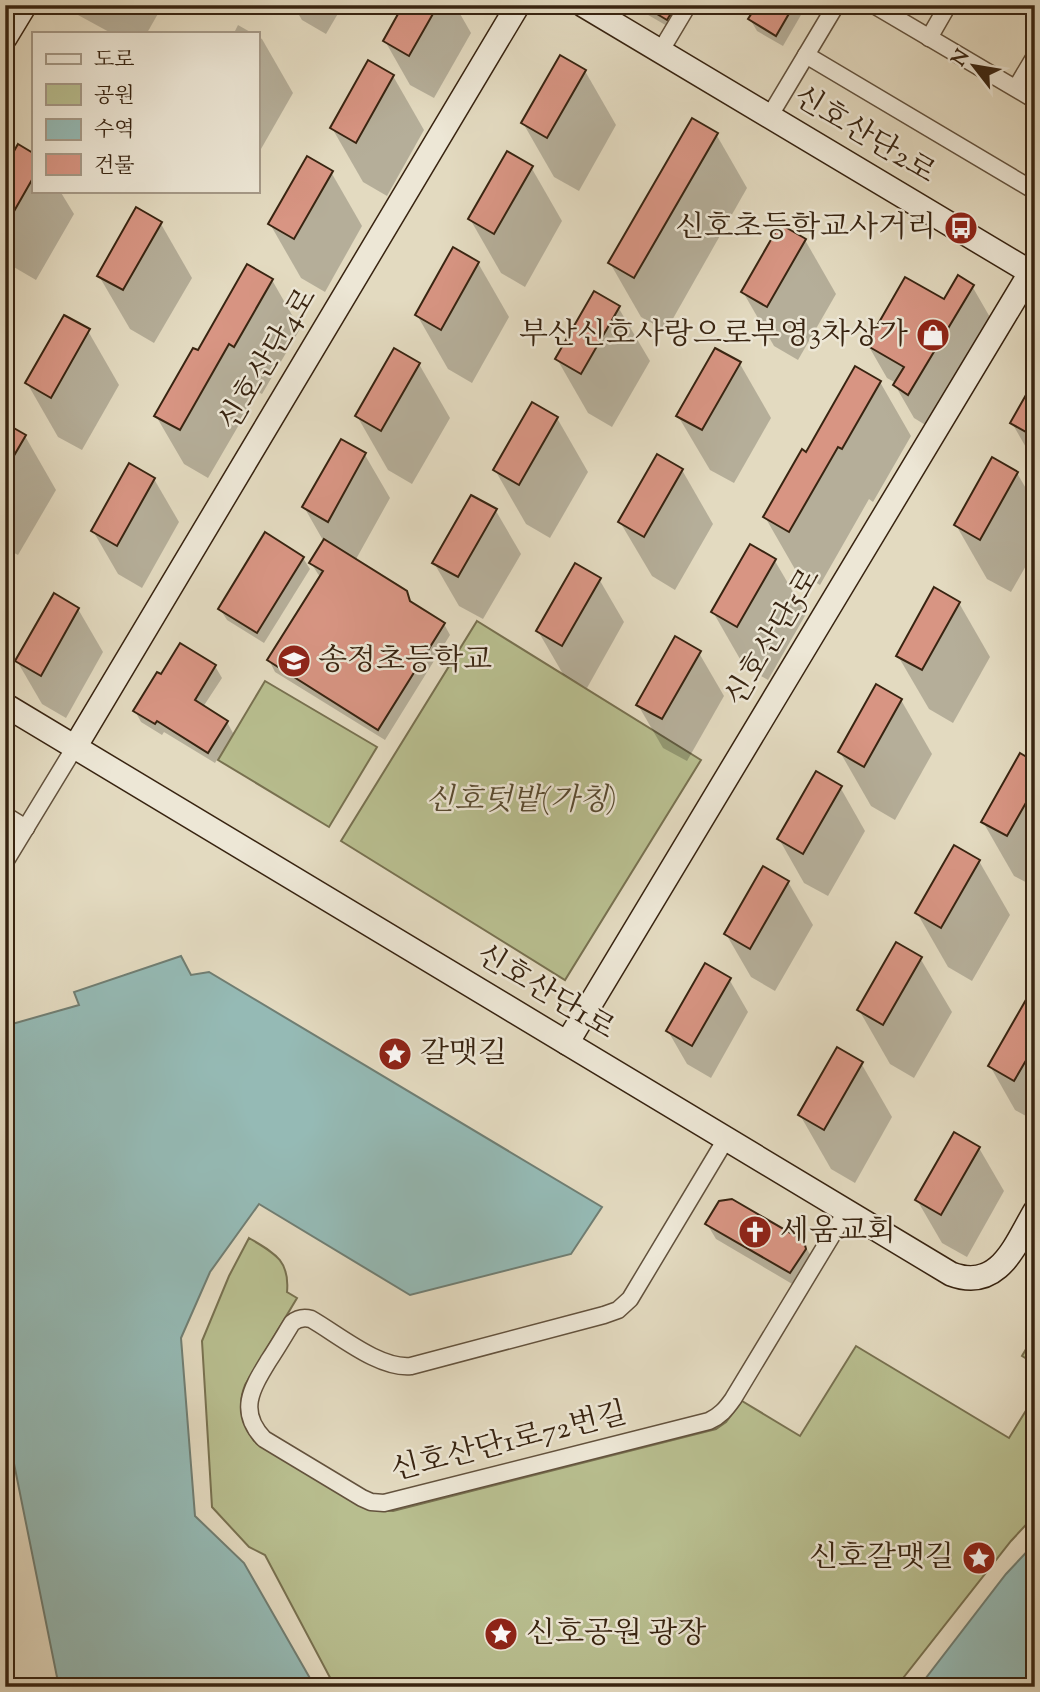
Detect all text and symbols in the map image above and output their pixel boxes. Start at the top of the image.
legend [32,32,259,192]
north arrow [939,32,1009,102]
text: N [946,45,977,72]
text: 도로 [94,46,135,76]
street label: 신호산단2로 [785,77,943,195]
text: 공원 [94,82,135,112]
text: 수역 [94,116,135,146]
text: 건물 [94,152,135,182]
place label: 신호초등학교사거리 [675,207,936,250]
bus stop icon: 신호초등학교사거리 [942,209,980,247]
street label: 신호산단4로 [209,280,329,440]
place label: 부산신호사랑으로부영3차상가 [519,314,908,357]
shop icon: 부산신호사랑으로부영3차상가 [914,316,952,354]
street label: 신호산단5로 [716,560,832,716]
place label: 송정초등학교 [318,640,492,683]
school or university icon: 송정초등학교 [275,642,313,680]
park label: 신호텃밭(가칭) [425,780,617,823]
street label: 신호산단1로 [467,935,623,1051]
place label: 갈맷길 [420,1033,507,1076]
place icon: 갈맷길 [376,1035,414,1073]
place label: 세움교회 [780,1211,896,1254]
church icon: 세움교회 [736,1213,774,1251]
street label: 신호산단1로72번길 [386,1393,632,1493]
place label: 신호갈맷길 [809,1537,954,1580]
place icon: 신호갈맷길 [960,1539,998,1577]
place label: 신호공원 광장 [526,1613,706,1656]
place icon: 신호공원 광장 [482,1615,520,1653]

